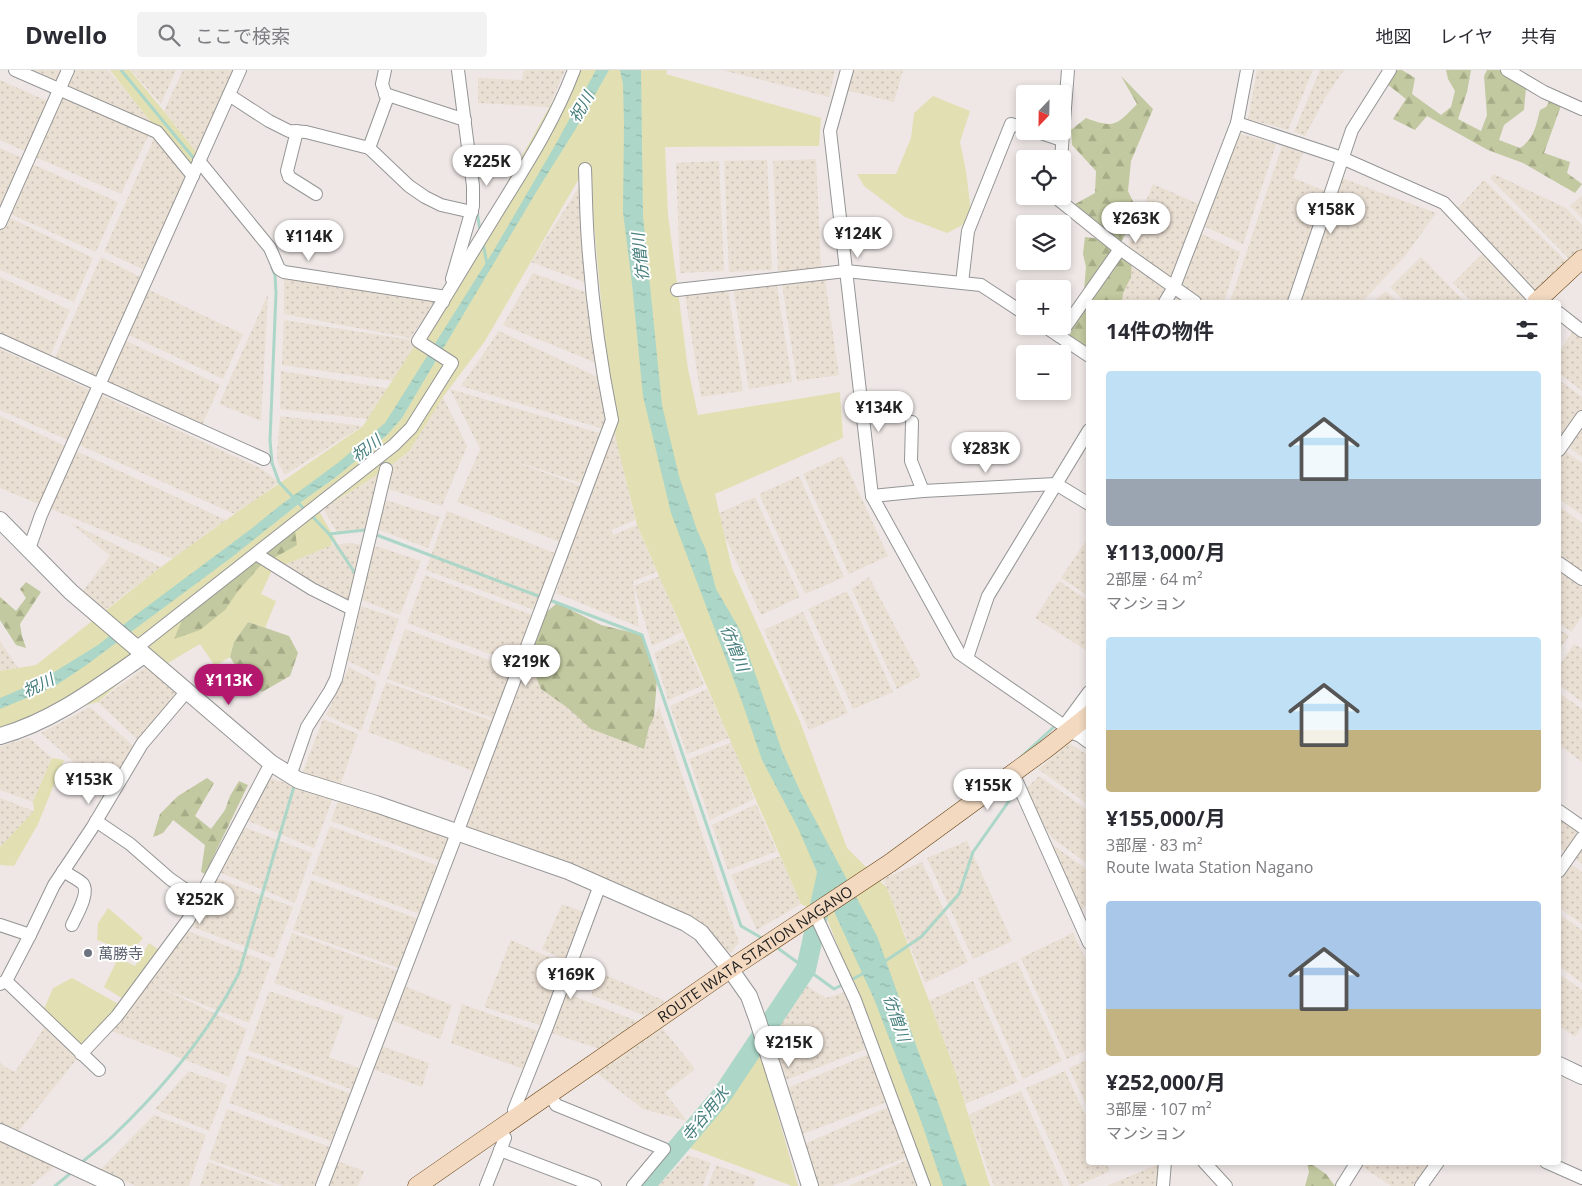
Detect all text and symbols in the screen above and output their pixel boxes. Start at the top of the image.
search box [137,12,487,57]
text: Dwello [25,18,107,51]
icon: search [155,21,183,49]
text: ここで検索 [195,23,290,49]
text: 地図 [1376,24,1412,48]
text: レイヤ [1440,24,1493,48]
text: 共有 [1521,24,1557,48]
north arrow [1016,85,1071,140]
map controls [1016,85,1071,400]
water label: 祝川 [563,86,600,126]
pin: ¥225K [452,144,522,187]
text: ¥225K [463,150,511,172]
button: locate [1016,150,1071,205]
pin: ¥158K [1296,192,1366,235]
text: ¥158K [1307,198,1355,220]
pin: ¥263K [1101,202,1171,244]
text: ¥263K [1112,207,1160,229]
button: layers [1016,215,1071,270]
pin: ¥124K [823,216,893,259]
pin: ¥114K [274,220,344,262]
text: ¥124K [834,222,882,244]
text: ¥114K [285,225,333,247]
water label: 彷僧川 [626,230,653,282]
button: + [1016,280,1071,335]
icon: filters [1513,316,1541,344]
text: 14件の物件 [1106,317,1214,345]
button: − [1016,345,1071,400]
pin: ¥134K [844,390,914,433]
text: ¥134K [855,396,903,418]
icon: home [1279,404,1369,494]
water label: 祝川 [347,428,387,466]
pin: ¥283K [951,432,1021,474]
text: ¥283K [962,437,1010,459]
text: ¥113,000/月 [1106,538,1226,566]
text: 2部屋 · 64 m² [1106,568,1203,590]
text: マンション [1106,592,1186,614]
water label: 彷僧川 [716,622,755,676]
pin: ¥219K [491,644,561,687]
text: ¥219K [502,650,550,672]
pin: ¥113K [194,664,264,706]
water label: 祝川 [19,667,59,702]
text: ¥113K [205,669,253,691]
icon: home [1279,670,1369,760]
pin: ¥153K [54,762,124,805]
text: ¥153K [65,768,113,790]
pin: ¥155K [953,768,1023,811]
text: ¥155K [964,774,1012,796]
text: ¥155,000/月 [1106,804,1226,832]
text: 3部屋 · 83 m² [1106,834,1203,856]
text: Route Iwata Station Nagano [1106,856,1313,878]
street label: ROUTE IWATA STATION NAGANO [653,881,856,1026]
pin: ¥252K [165,882,235,925]
text: ¥252K [176,888,224,910]
icon: home [1279,934,1369,1024]
place label: 萬勝寺 [98,943,143,963]
marker: 萬勝寺 [82,947,94,959]
pin: ¥169K [536,958,606,1000]
text: ¥169K [547,963,595,985]
water label: 彷僧川 [879,992,916,1046]
pin: ¥215K [754,1026,824,1068]
text: ¥215K [765,1031,813,1053]
text: ¥252,000/月 [1106,1068,1226,1096]
water label: 寺谷用水 [676,1081,735,1146]
text: 3部屋 · 107 m² [1106,1098,1212,1120]
text: マンション [1106,1122,1186,1144]

